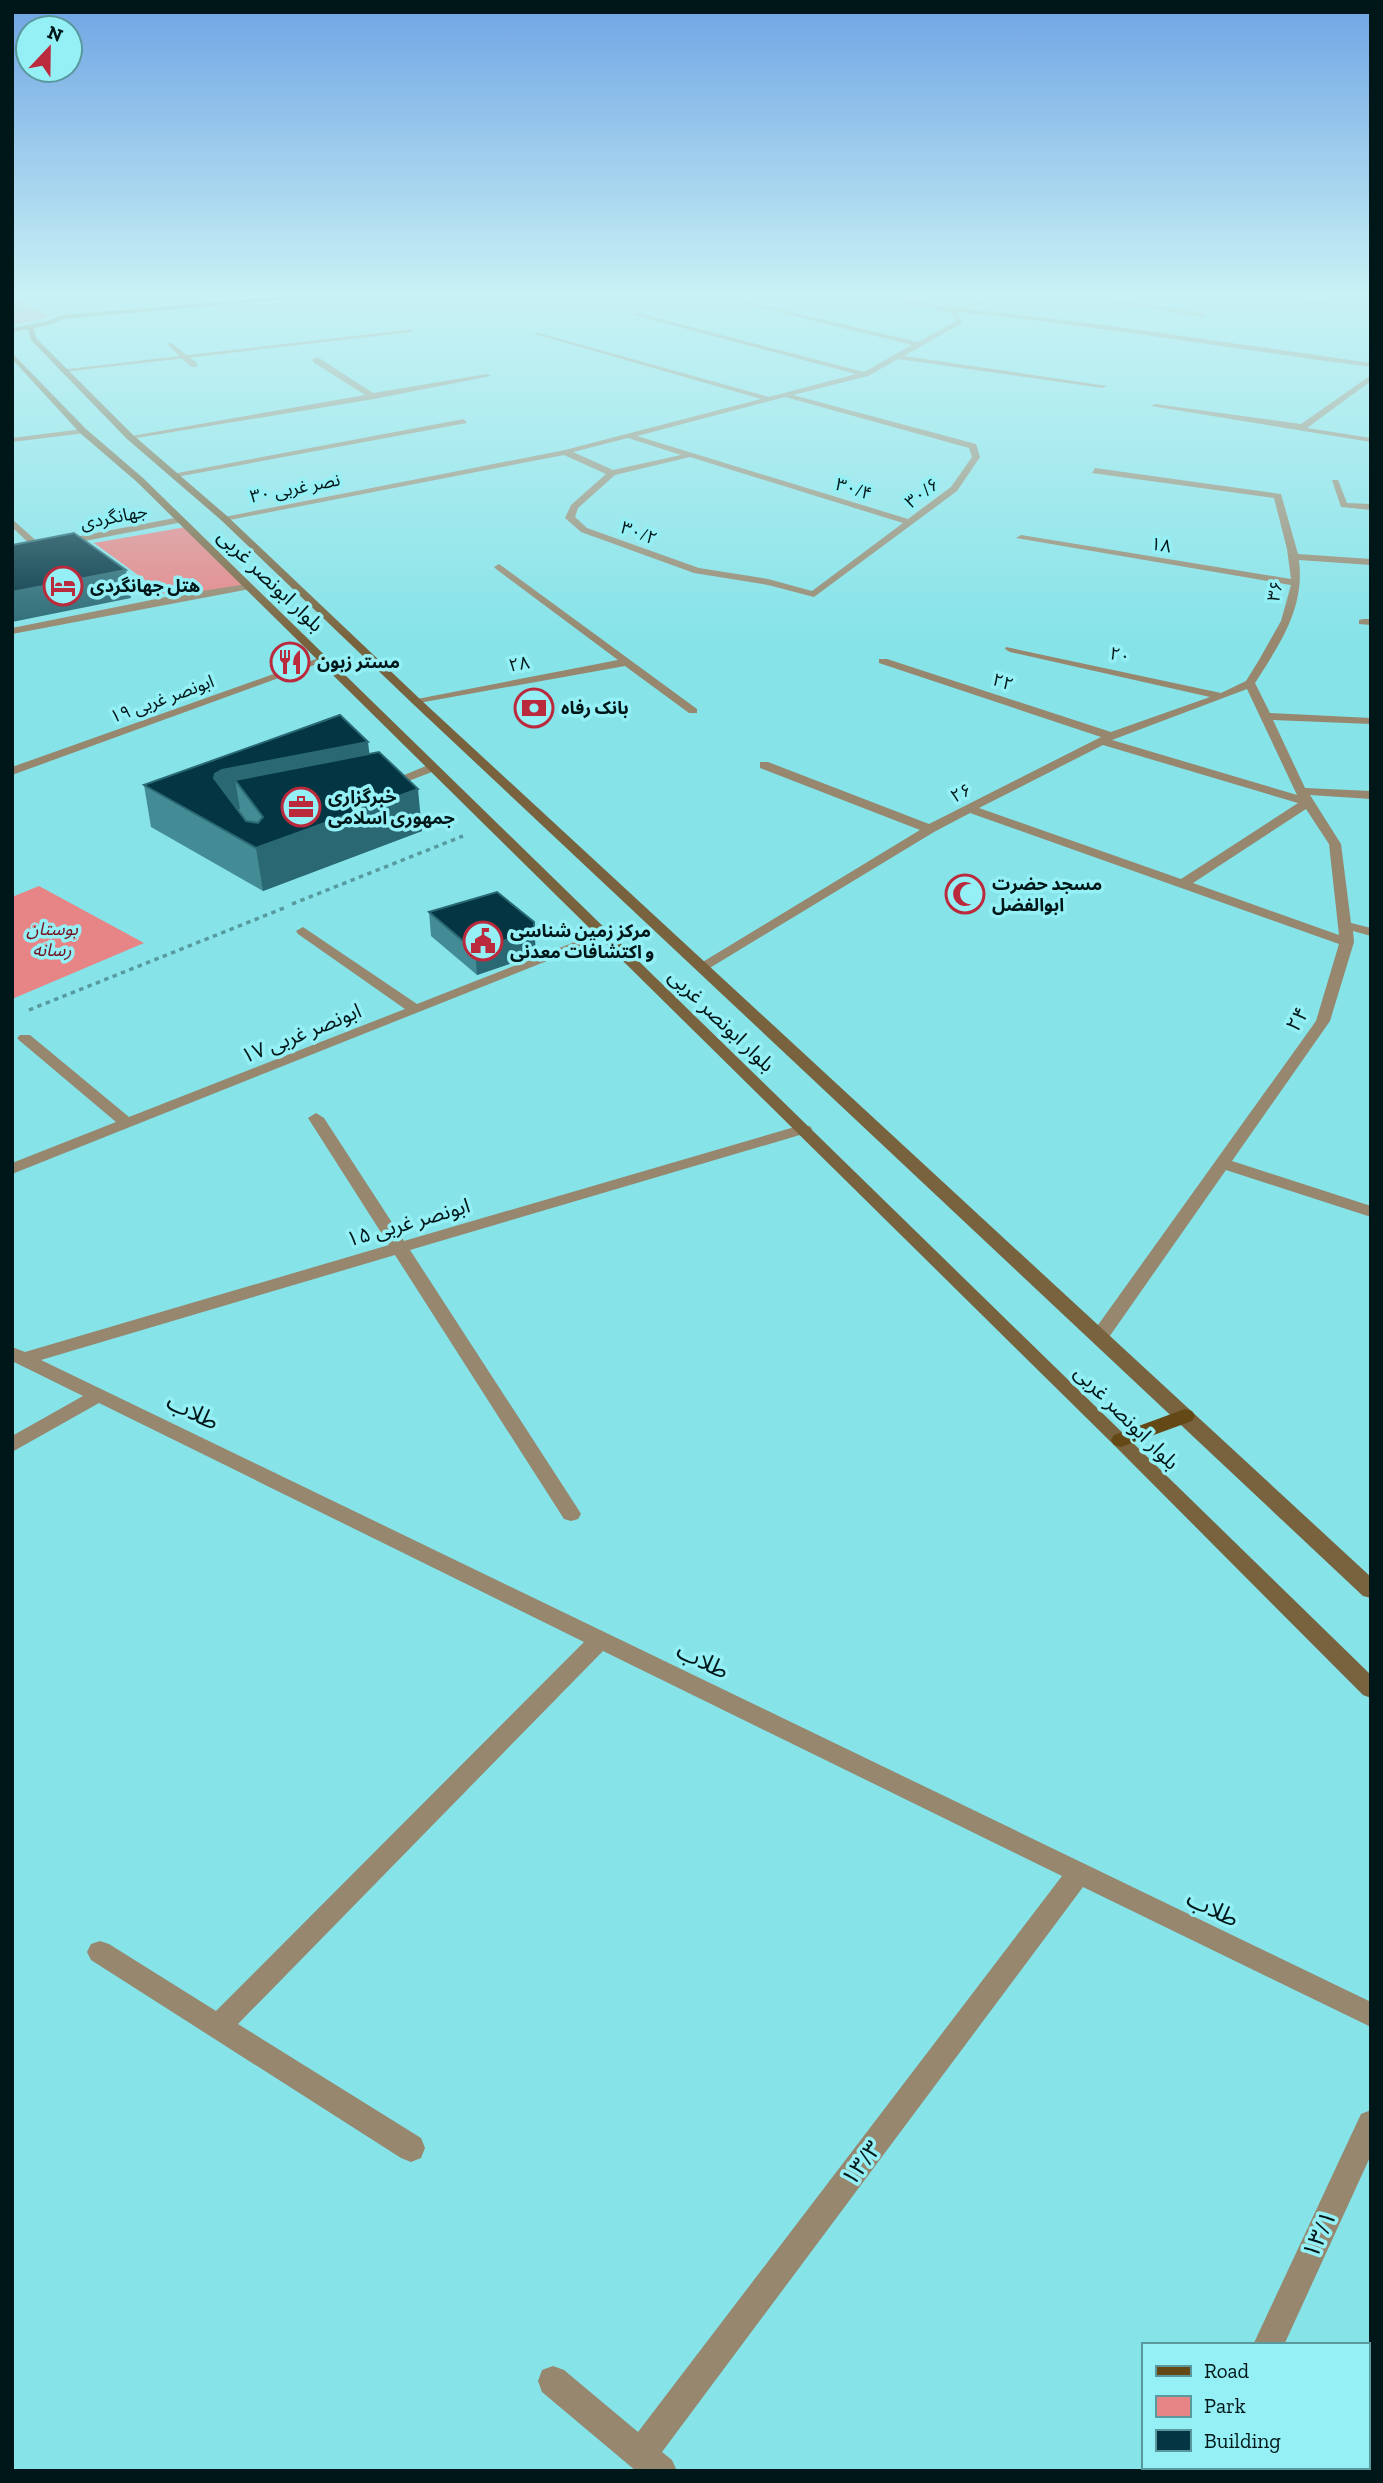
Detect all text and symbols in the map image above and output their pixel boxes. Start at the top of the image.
north arrow [14,14,84,84]
text: N [44,20,66,47]
street label: نصر غربی ۳۰ [248,468,342,508]
street label: ۳۰/۴ [833,473,875,505]
street label: ۳۰/۶ [901,473,943,513]
street label: جهانگردی [79,500,149,534]
street label: ۳۰/۲ [618,516,660,550]
street label: بلوار ابونصر غربی [213,523,329,637]
street label: ۱۸ [1149,533,1173,557]
hotel icon: هتل جهانگردی [42,565,84,607]
place label: هتل جهانگردی [90,575,200,597]
street label: ۳۶ [1262,579,1288,603]
restaurant icon: مستر زبون [269,641,311,683]
street label: ۲۰ [1108,642,1132,668]
place label: مستر زبون [317,651,400,673]
street label: ۲۸ [507,651,531,677]
street label: ۲۲ [990,668,1016,696]
street label: ابونصر غربی ۱۹ [107,670,217,728]
bank icon: بانک رفاه [513,687,555,729]
place label: بانک رفاه [561,697,629,719]
street label: ۲۶ [947,779,975,807]
office icon: خبرگزاری جمهوری اسلامی [280,786,322,828]
place label: خبرگزاری جمهوری اسلامی [328,786,455,829]
mosque icon: مسجد حضرت ابوالفضل [944,873,986,915]
place label: مسجد حضرت ابوالفضل [992,873,1102,916]
park label: بوستان رسانه [26,918,78,961]
public building icon: مرکز زمین شناسی و اکتشافات معدنی [462,920,504,962]
place label: مرکز زمین شناسی و اکتشافات معدنی [510,920,654,963]
street label: بلوار ابونصر غربی [664,963,780,1077]
street label: ابونصر غربی ۱۷ [237,998,365,1068]
street label: ۲۴ [1280,1002,1314,1036]
street label: ابونصر غربی ۱۵ [343,1192,473,1252]
street label: بلوار ابونصر غربی [1069,1359,1185,1475]
street label: طلاب [162,1386,224,1436]
street label: طلاب [672,1635,734,1685]
street label: طلاب [1182,1883,1244,1933]
street label: ۱۳/۳ [835,2135,887,2191]
street label: ۱۳/۱ [1295,2206,1343,2262]
legend [1142,2343,1369,2469]
text: Road [1204,2358,1250,2383]
text: Park [1204,2393,1246,2418]
text: Building [1204,2428,1281,2453]

